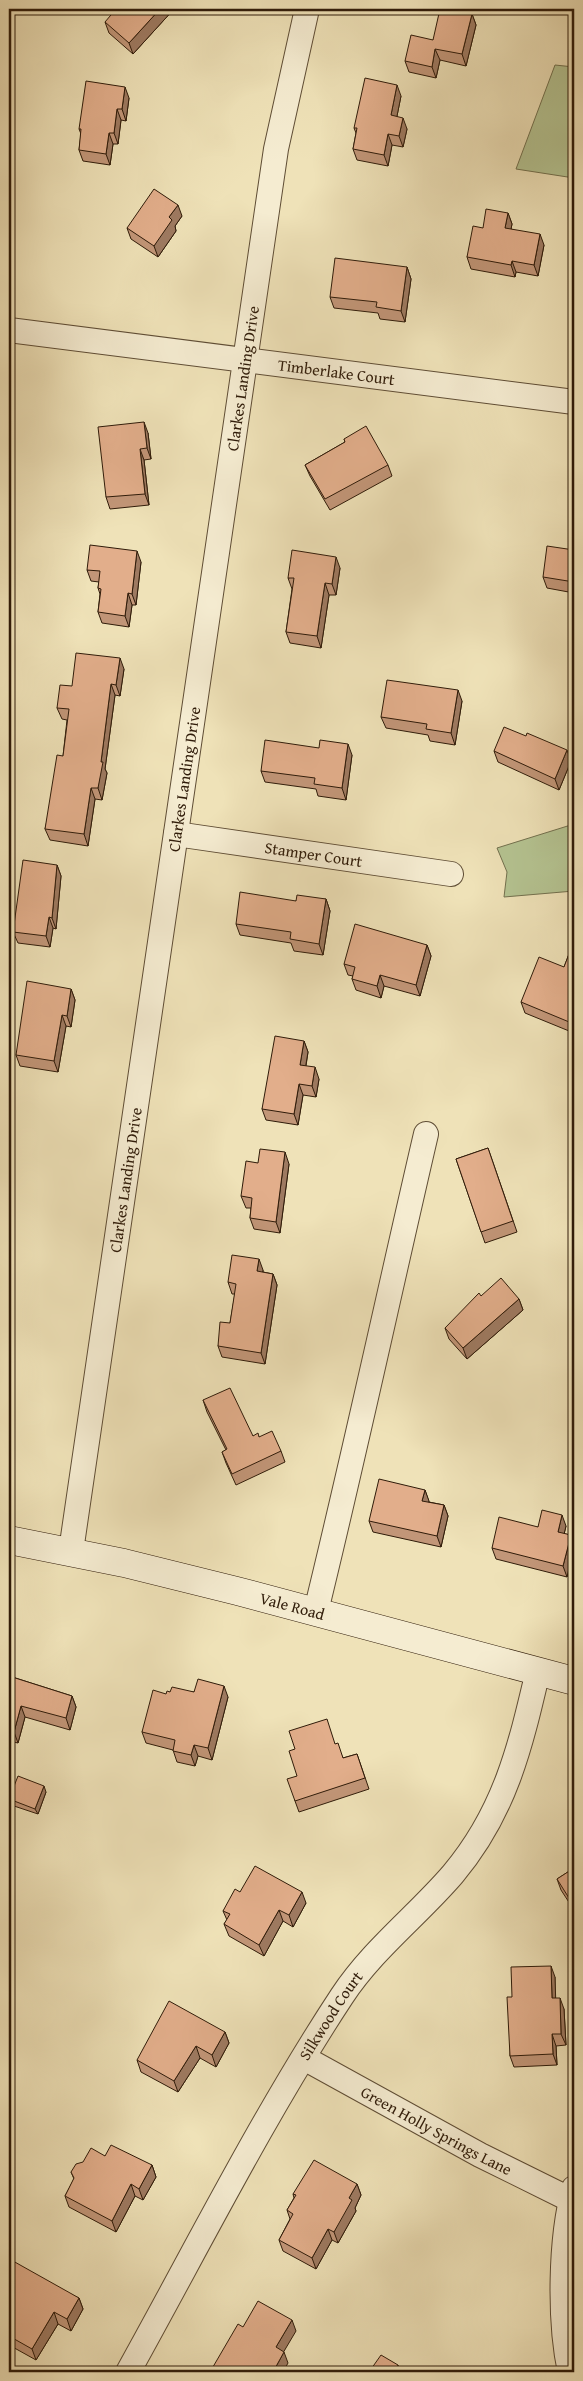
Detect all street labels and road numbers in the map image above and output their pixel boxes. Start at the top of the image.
street label: Clarkes Landing Drive [220,304,265,453]
street label: Timberlake Court [276,352,397,391]
street label: Clarkes Landing Drive [161,705,206,853]
street label: Stamper Court [263,835,364,873]
street label: Clarkes Landing Drive [103,1106,148,1254]
street label: Vale Road [257,1586,328,1626]
street label: Silkwood Court [292,1965,368,2065]
street label: Green Holly Springs Lane [356,2080,516,2181]

